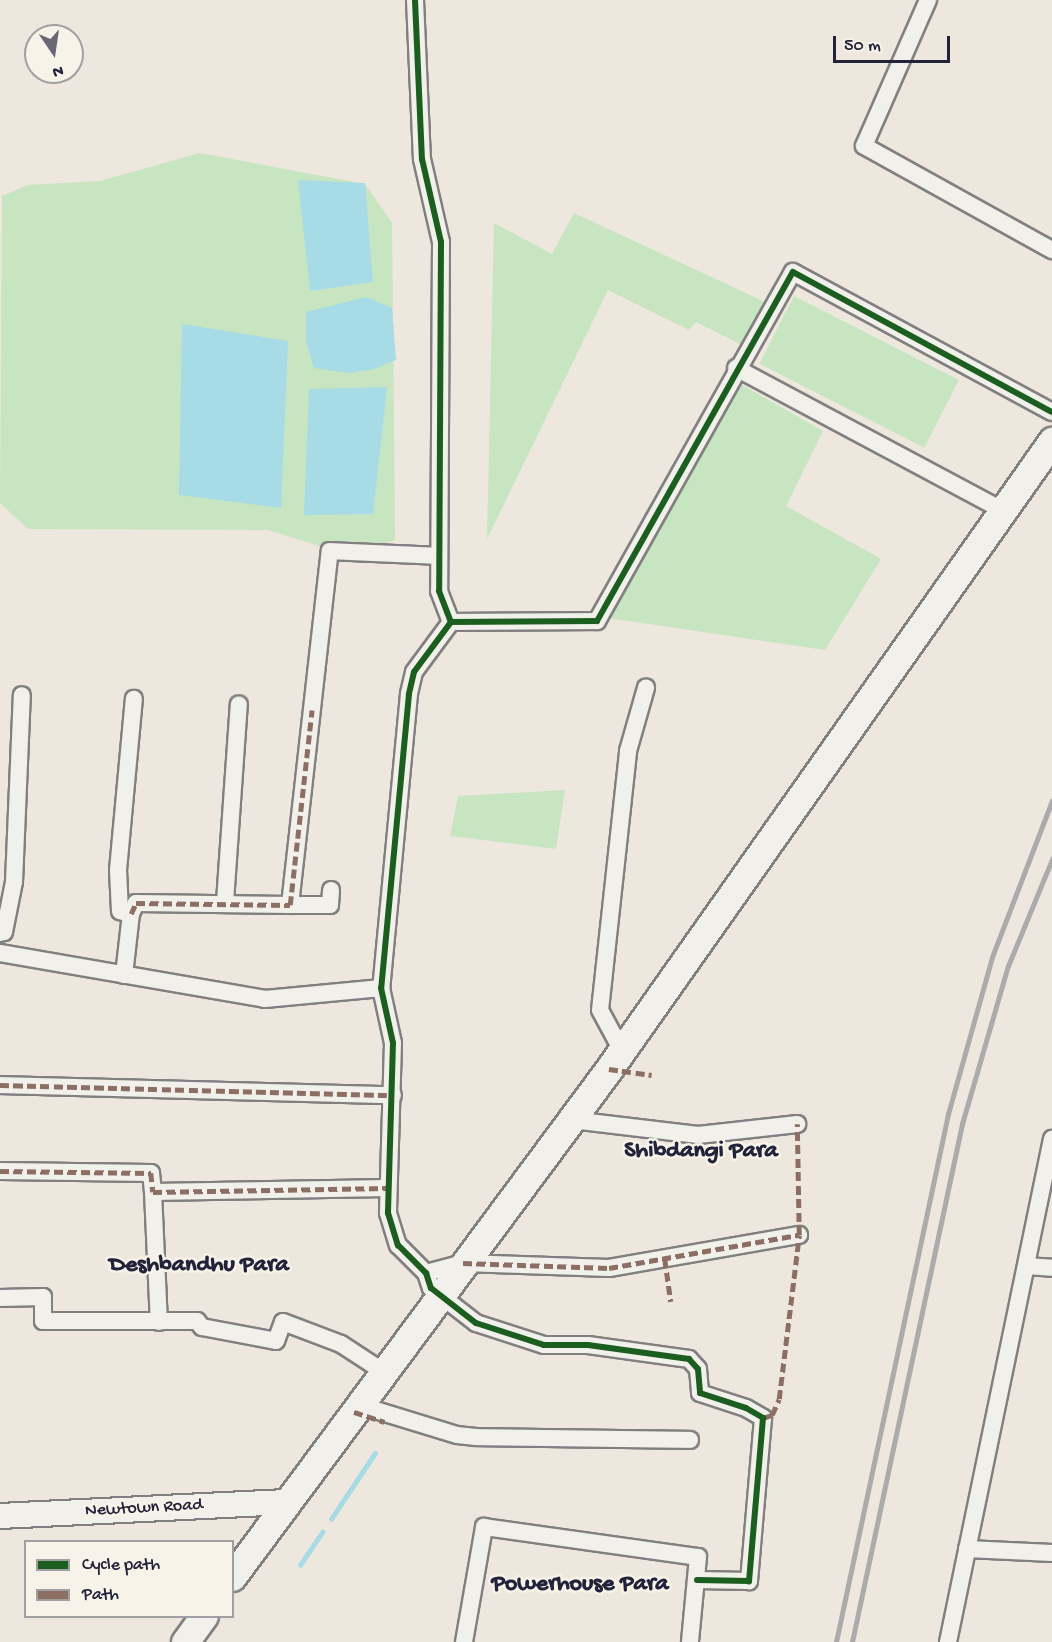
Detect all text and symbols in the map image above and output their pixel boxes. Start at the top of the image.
north arrow [24,24,84,84]
scale bar [836,24,953,62]
text: 50 m [844,36,881,57]
text: N [50,60,65,81]
district label: Shibdangi Para [624,1138,778,1166]
district label: Deshbandhu Para [109,1252,289,1280]
street label: Newtown Road [85,1495,203,1523]
legend [24,1540,234,1618]
text: Cycle path [82,1555,160,1576]
district label: Powerhouse Para [491,1571,669,1599]
text: Path [82,1585,119,1606]

